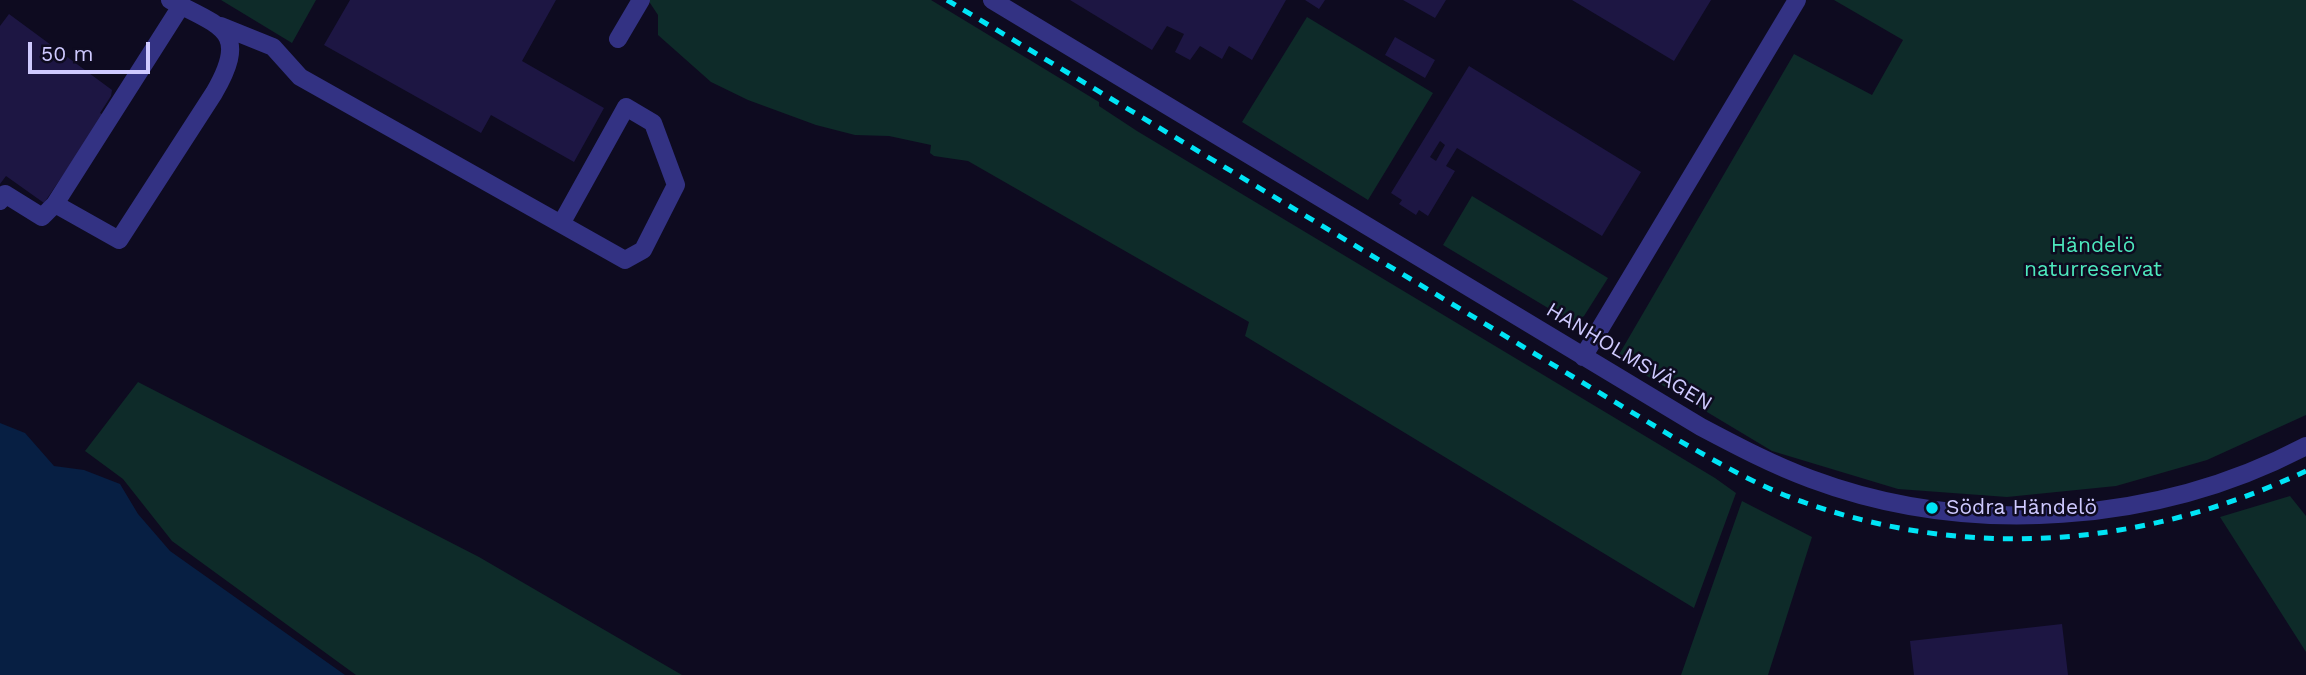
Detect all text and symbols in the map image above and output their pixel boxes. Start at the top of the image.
scale bar [32,28,154,72]
text: 50 m [41,41,93,66]
park label: Händelö naturreservat [2024,233,2162,283]
street label: HANHOLMSVÄGEN [1541,297,1717,417]
place label: Södra Händelö [1946,495,2097,521]
marker: Södra Händelö [1924,500,1940,516]

